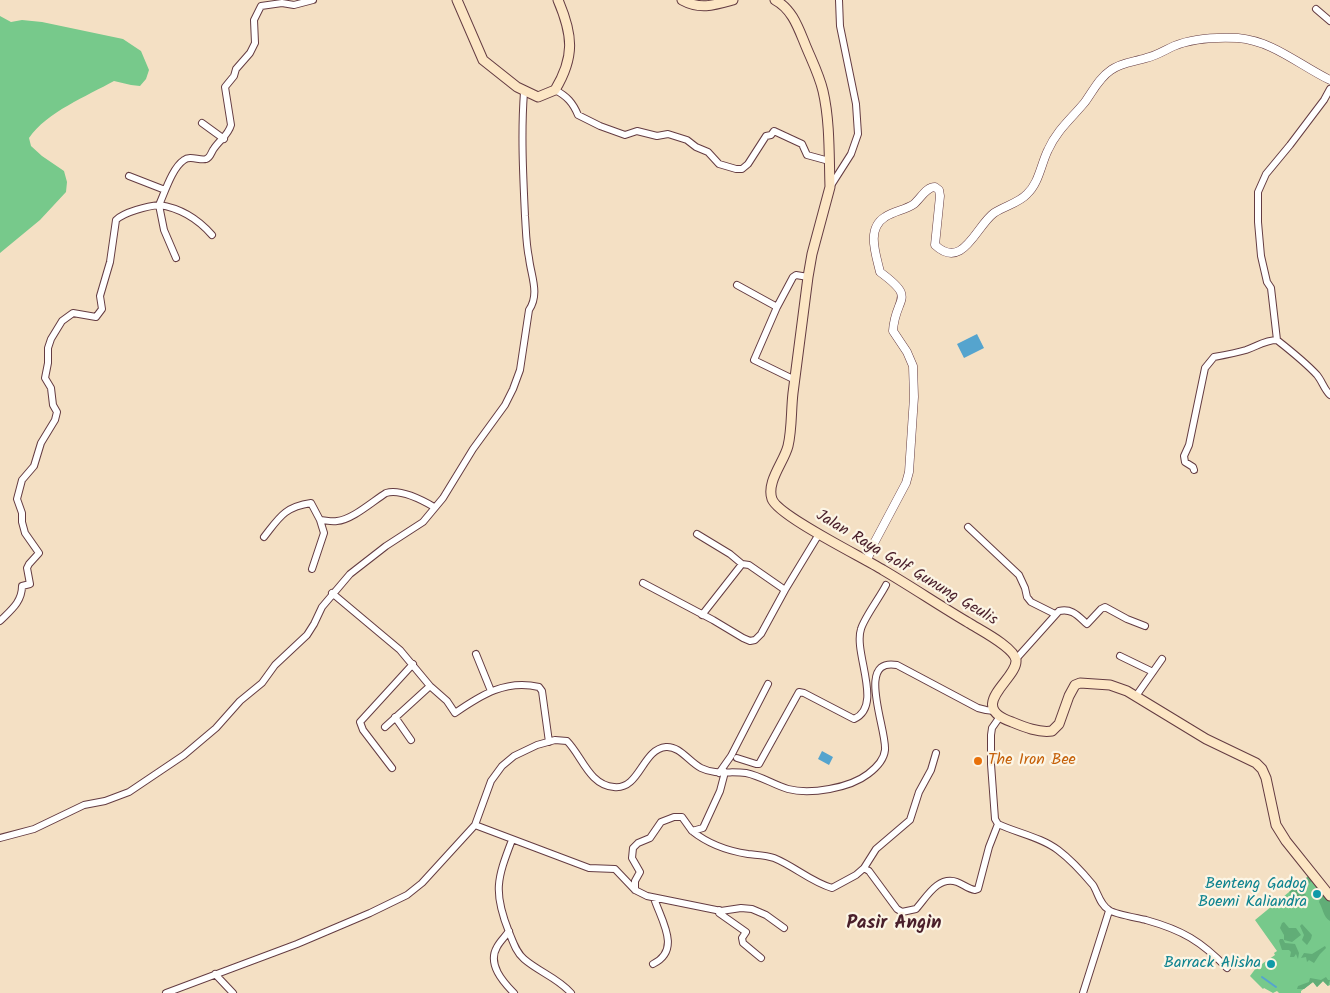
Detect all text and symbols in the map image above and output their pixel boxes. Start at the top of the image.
street label: Jalan Raya Golf Gunung Geulis [812,507,1000,631]
place label: The Iron Bee [988,751,1076,771]
marker: The Iron Bee [972,755,984,767]
place label: Benteng Gadog Boemi Kaliandra [1198,875,1307,913]
marker: Benteng Gadog Boemi Kaliandra [1311,888,1323,900]
district label: Pasir Angin [846,914,942,936]
place label: Barrack Alisha [1164,954,1261,974]
marker: Barrack Alisha [1265,958,1277,970]

